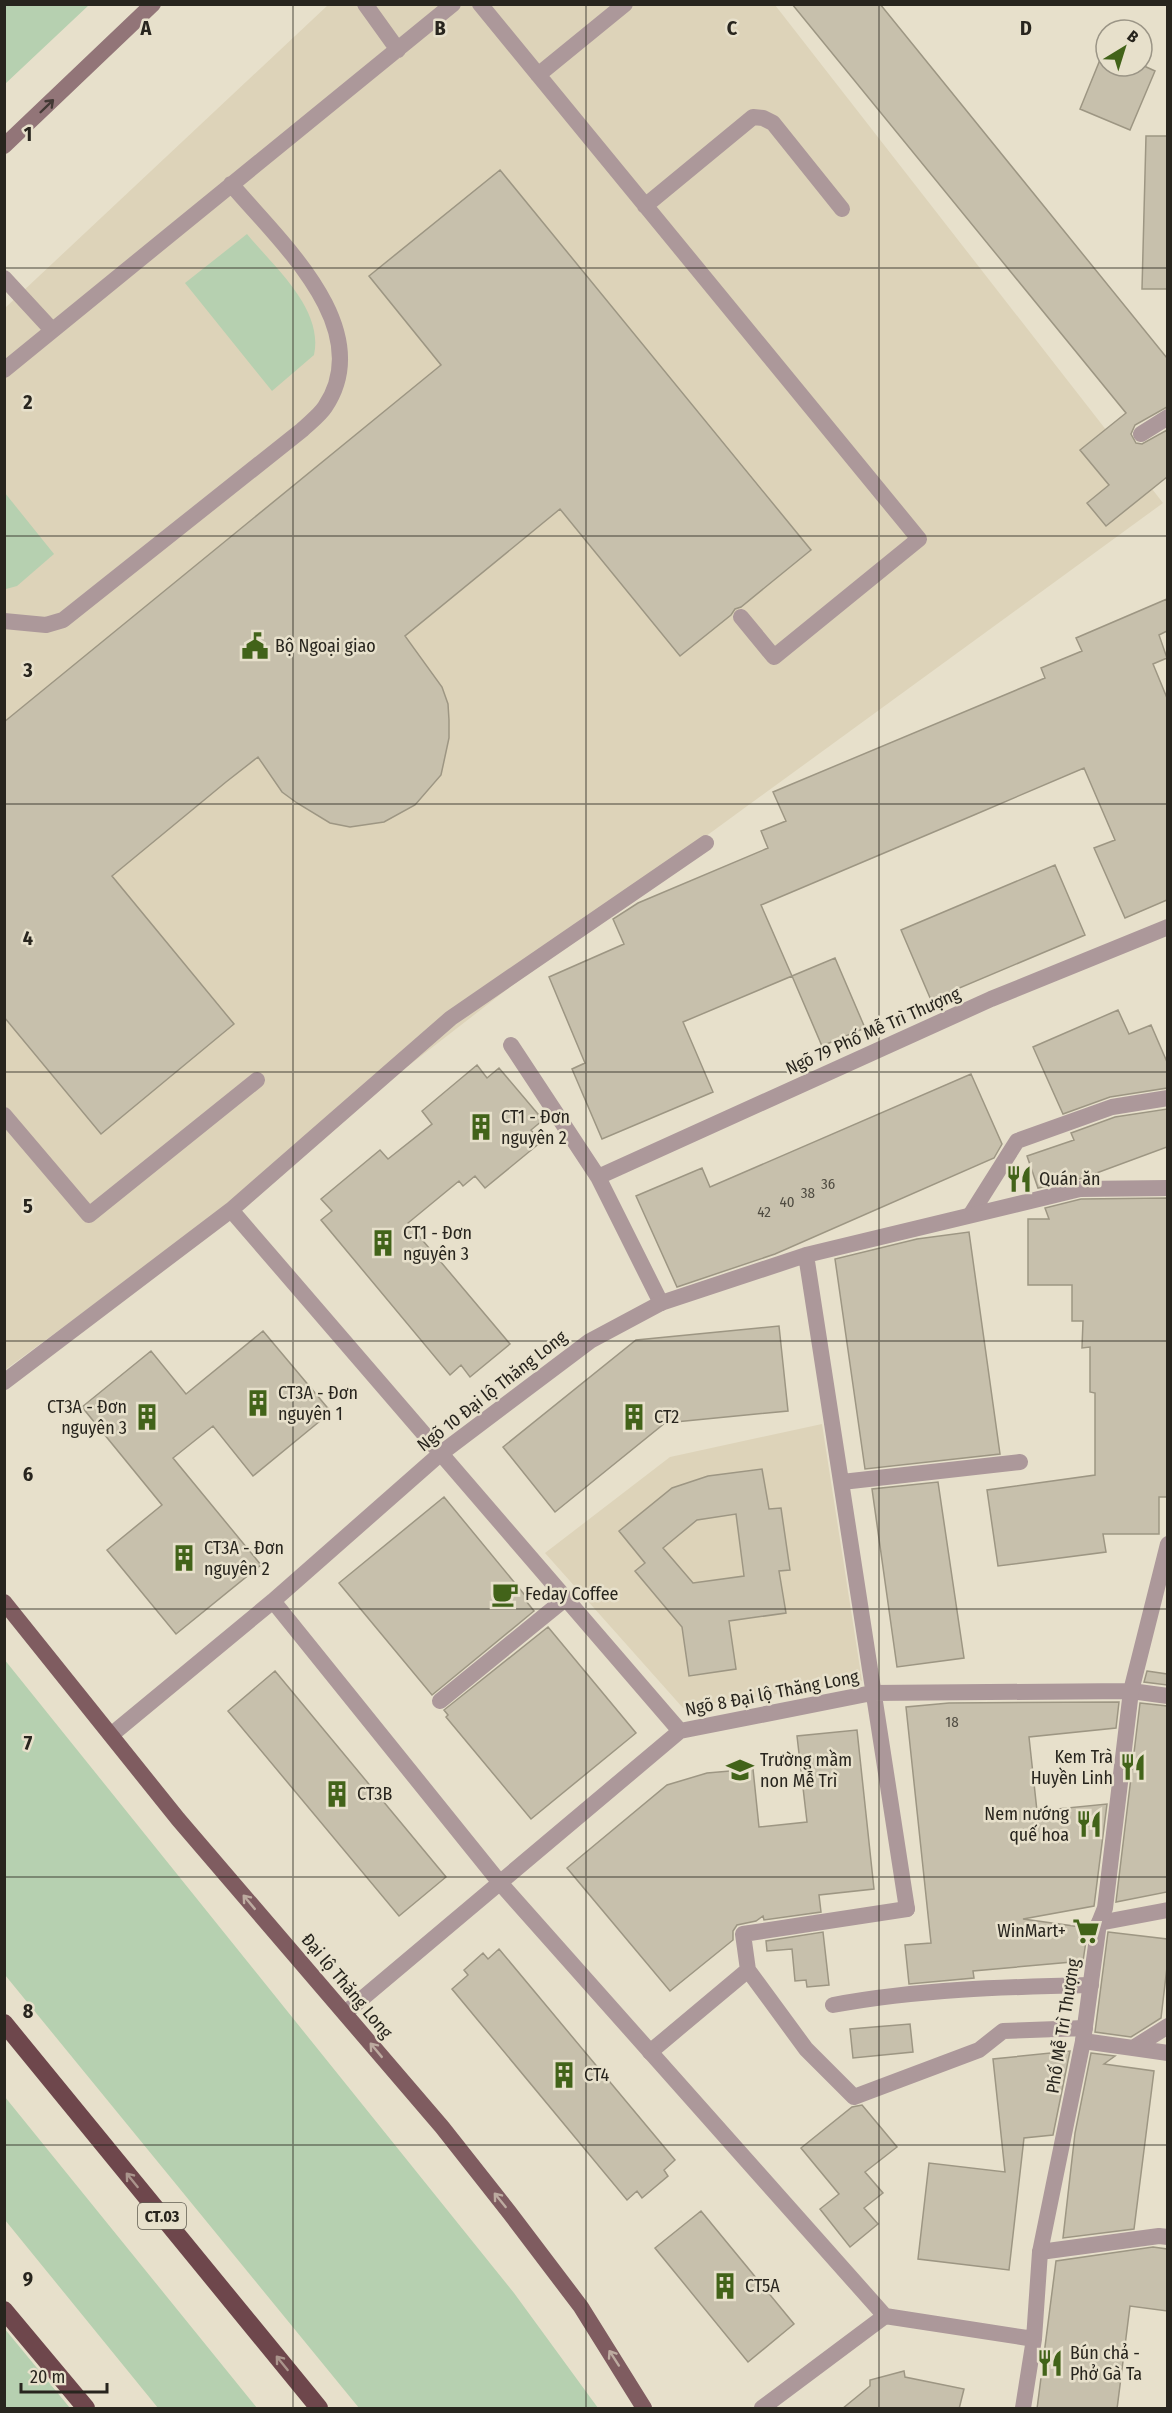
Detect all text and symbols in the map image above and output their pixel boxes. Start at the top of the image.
text: A [140,16,153,40]
text: B [434,16,446,40]
text: C [727,16,738,40]
text: D [1020,16,1032,40]
north arrow [1094,18,1154,78]
text: B [1124,26,1142,47]
one-way arrow [39,98,54,113]
text: 1 [24,122,32,146]
text: 2 [22,390,33,414]
public building icon: Bộ Ngoại giao [240,631,270,661]
place label: Bộ Ngoại giao [275,635,376,657]
text: 3 [22,658,33,682]
text: 4 [23,926,33,950]
street label: Ngõ 79 Phố Mễ Trì Thượng [782,982,964,1079]
place label: CT1 - Đơn nguyên 2 [501,1106,570,1149]
building icon: CT1 - Đơn nguyên 2 [466,1112,496,1142]
restaurant icon: Quán ăn [1004,1164,1034,1194]
place label: Quán ăn [1039,1168,1101,1190]
house number: 36 [821,1175,835,1193]
house number: 38 [801,1184,815,1202]
house number: 40 [779,1193,795,1211]
text: 5 [23,1194,33,1218]
house number: 42 [757,1203,771,1221]
place label: CT1 - Đơn nguyên 3 [403,1222,472,1265]
building icon: CT1 - Đơn nguyên 3 [368,1228,398,1258]
street label: Ngõ 10 Đại lộ Thăng Long [413,1325,572,1456]
place label: CT3A - Đơn nguyên 1 [278,1382,358,1425]
building icon: CT3A - Đơn nguyên 1 [243,1388,273,1418]
place label: CT3A - Đơn nguyên 3 [47,1396,127,1439]
building icon: CT3A - Đơn nguyên 3 [132,1402,162,1432]
building icon: CT2 [619,1402,649,1432]
place label: CT2 [654,1406,679,1428]
text: 6 [23,1462,33,1486]
place label: CT3A - Đơn nguyên 2 [204,1537,284,1580]
building icon: CT3A - Đơn nguyên 2 [169,1543,199,1573]
cafe icon: Feday Coffee [490,1579,520,1609]
place label: Feday Coffee [525,1583,619,1605]
street label: Ngõ 8 Đại lộ Thăng Long [683,1665,861,1721]
house number: 18 [945,1713,959,1731]
text: 7 [24,1731,33,1755]
place label: Kem Trà Huyền Linh [1031,1746,1113,1789]
place label: Trường mầm non Mễ Trì [760,1749,852,1792]
restaurant icon: Kem Trà Huyền Linh [1118,1752,1148,1782]
school or university icon: Trường mầm non Mễ Trì [725,1755,755,1785]
building icon: CT3B [322,1779,352,1809]
place label: CT3B [357,1783,392,1805]
place label: Nem nướng quế hoa [984,1803,1070,1846]
restaurant icon: Nem nướng quế hoa [1074,1809,1104,1839]
one-way arrow [242,1895,256,1910]
supermarket icon: WinMart+ [1071,1916,1101,1946]
place label: WinMart+ [997,1920,1066,1942]
street label: Đại lộ Thăng Long [297,1929,398,2043]
street label: Phố Mễ Trì Thượng [1041,1957,1085,2095]
text: 8 [23,1999,34,2023]
one-way arrow [369,2043,383,2058]
building icon: CT4 [549,2060,579,2090]
place label: CT4 [584,2064,609,2086]
one-way arrow [126,2172,139,2188]
one-way arrow [493,2193,506,2209]
road number: CT.03 [138,2203,186,2229]
text: 9 [23,2267,33,2291]
building icon: CT5A [710,2271,740,2301]
place label: CT5A [745,2275,780,2297]
place label: Bún chả - Phở Gà Ta [1070,2342,1142,2385]
restaurant icon: Bún chả - Phở Gà Ta [1035,2348,1065,2378]
one-way arrow [608,2350,620,2367]
scale bar [21,2356,106,2394]
one-way arrow [275,2356,289,2371]
text: 20 m [30,2366,65,2388]

